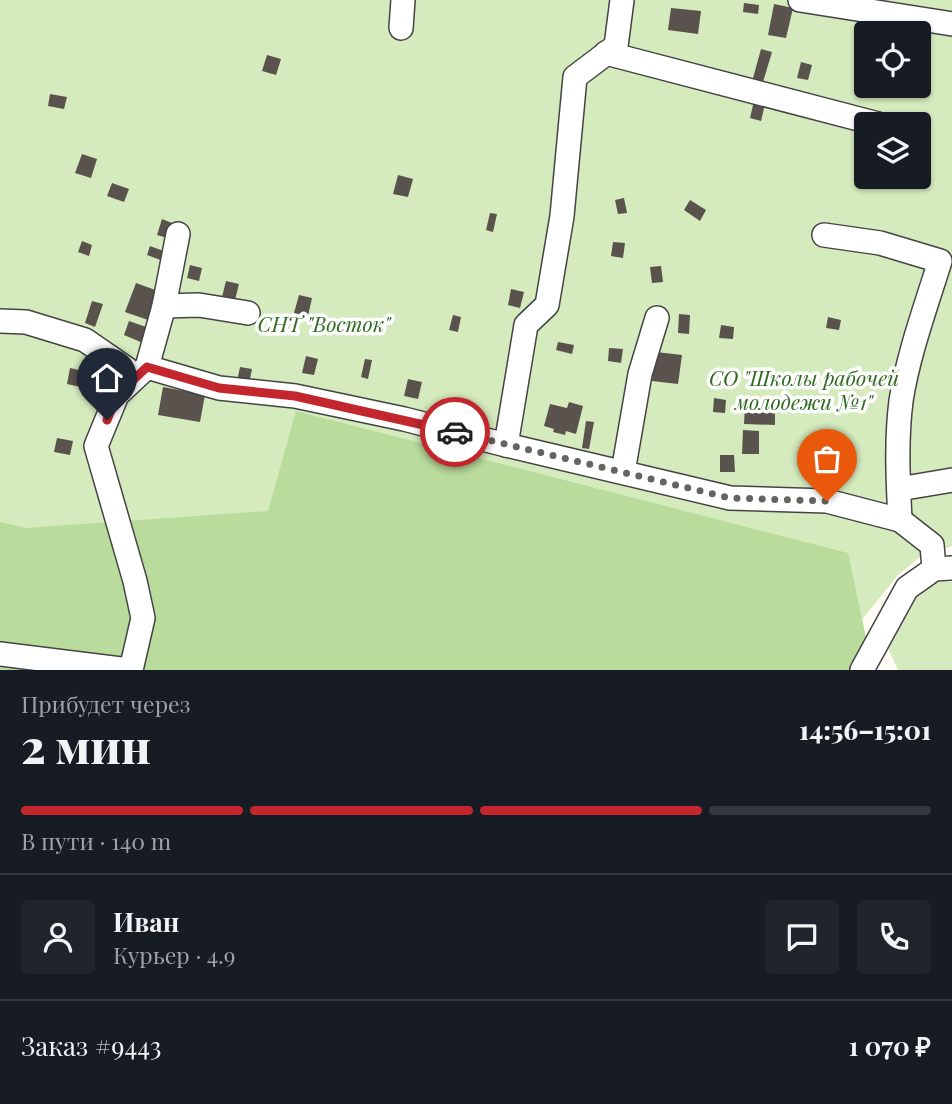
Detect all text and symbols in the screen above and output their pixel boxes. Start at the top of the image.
map controls [854,21,931,189]
button: locate [854,21,931,98]
button: layers [854,112,931,189]
park label: СНТ "Восток" [258,309,392,337]
pin [77,348,137,420]
icon: home [88,359,126,397]
park label: СО "Школы рабочей молодежи №1" [709,363,900,415]
courier [420,397,490,467]
icon: car [436,413,474,451]
pin [797,429,857,501]
icon: bag [808,440,846,478]
text: Прибудет через [21,688,190,719]
text: 14:56–15:01 [799,712,931,747]
text: 2 мин [21,714,151,776]
text: В пути · 140 m [21,825,171,856]
button: person [21,900,95,974]
button: chat [765,900,839,974]
button: phone [857,900,931,974]
text: Иван [113,904,179,939]
text: Курьер · 4.9 [113,939,236,970]
text: Заказ #9443 [21,1028,161,1063]
text: 1 070 ₽ [848,1028,931,1063]

